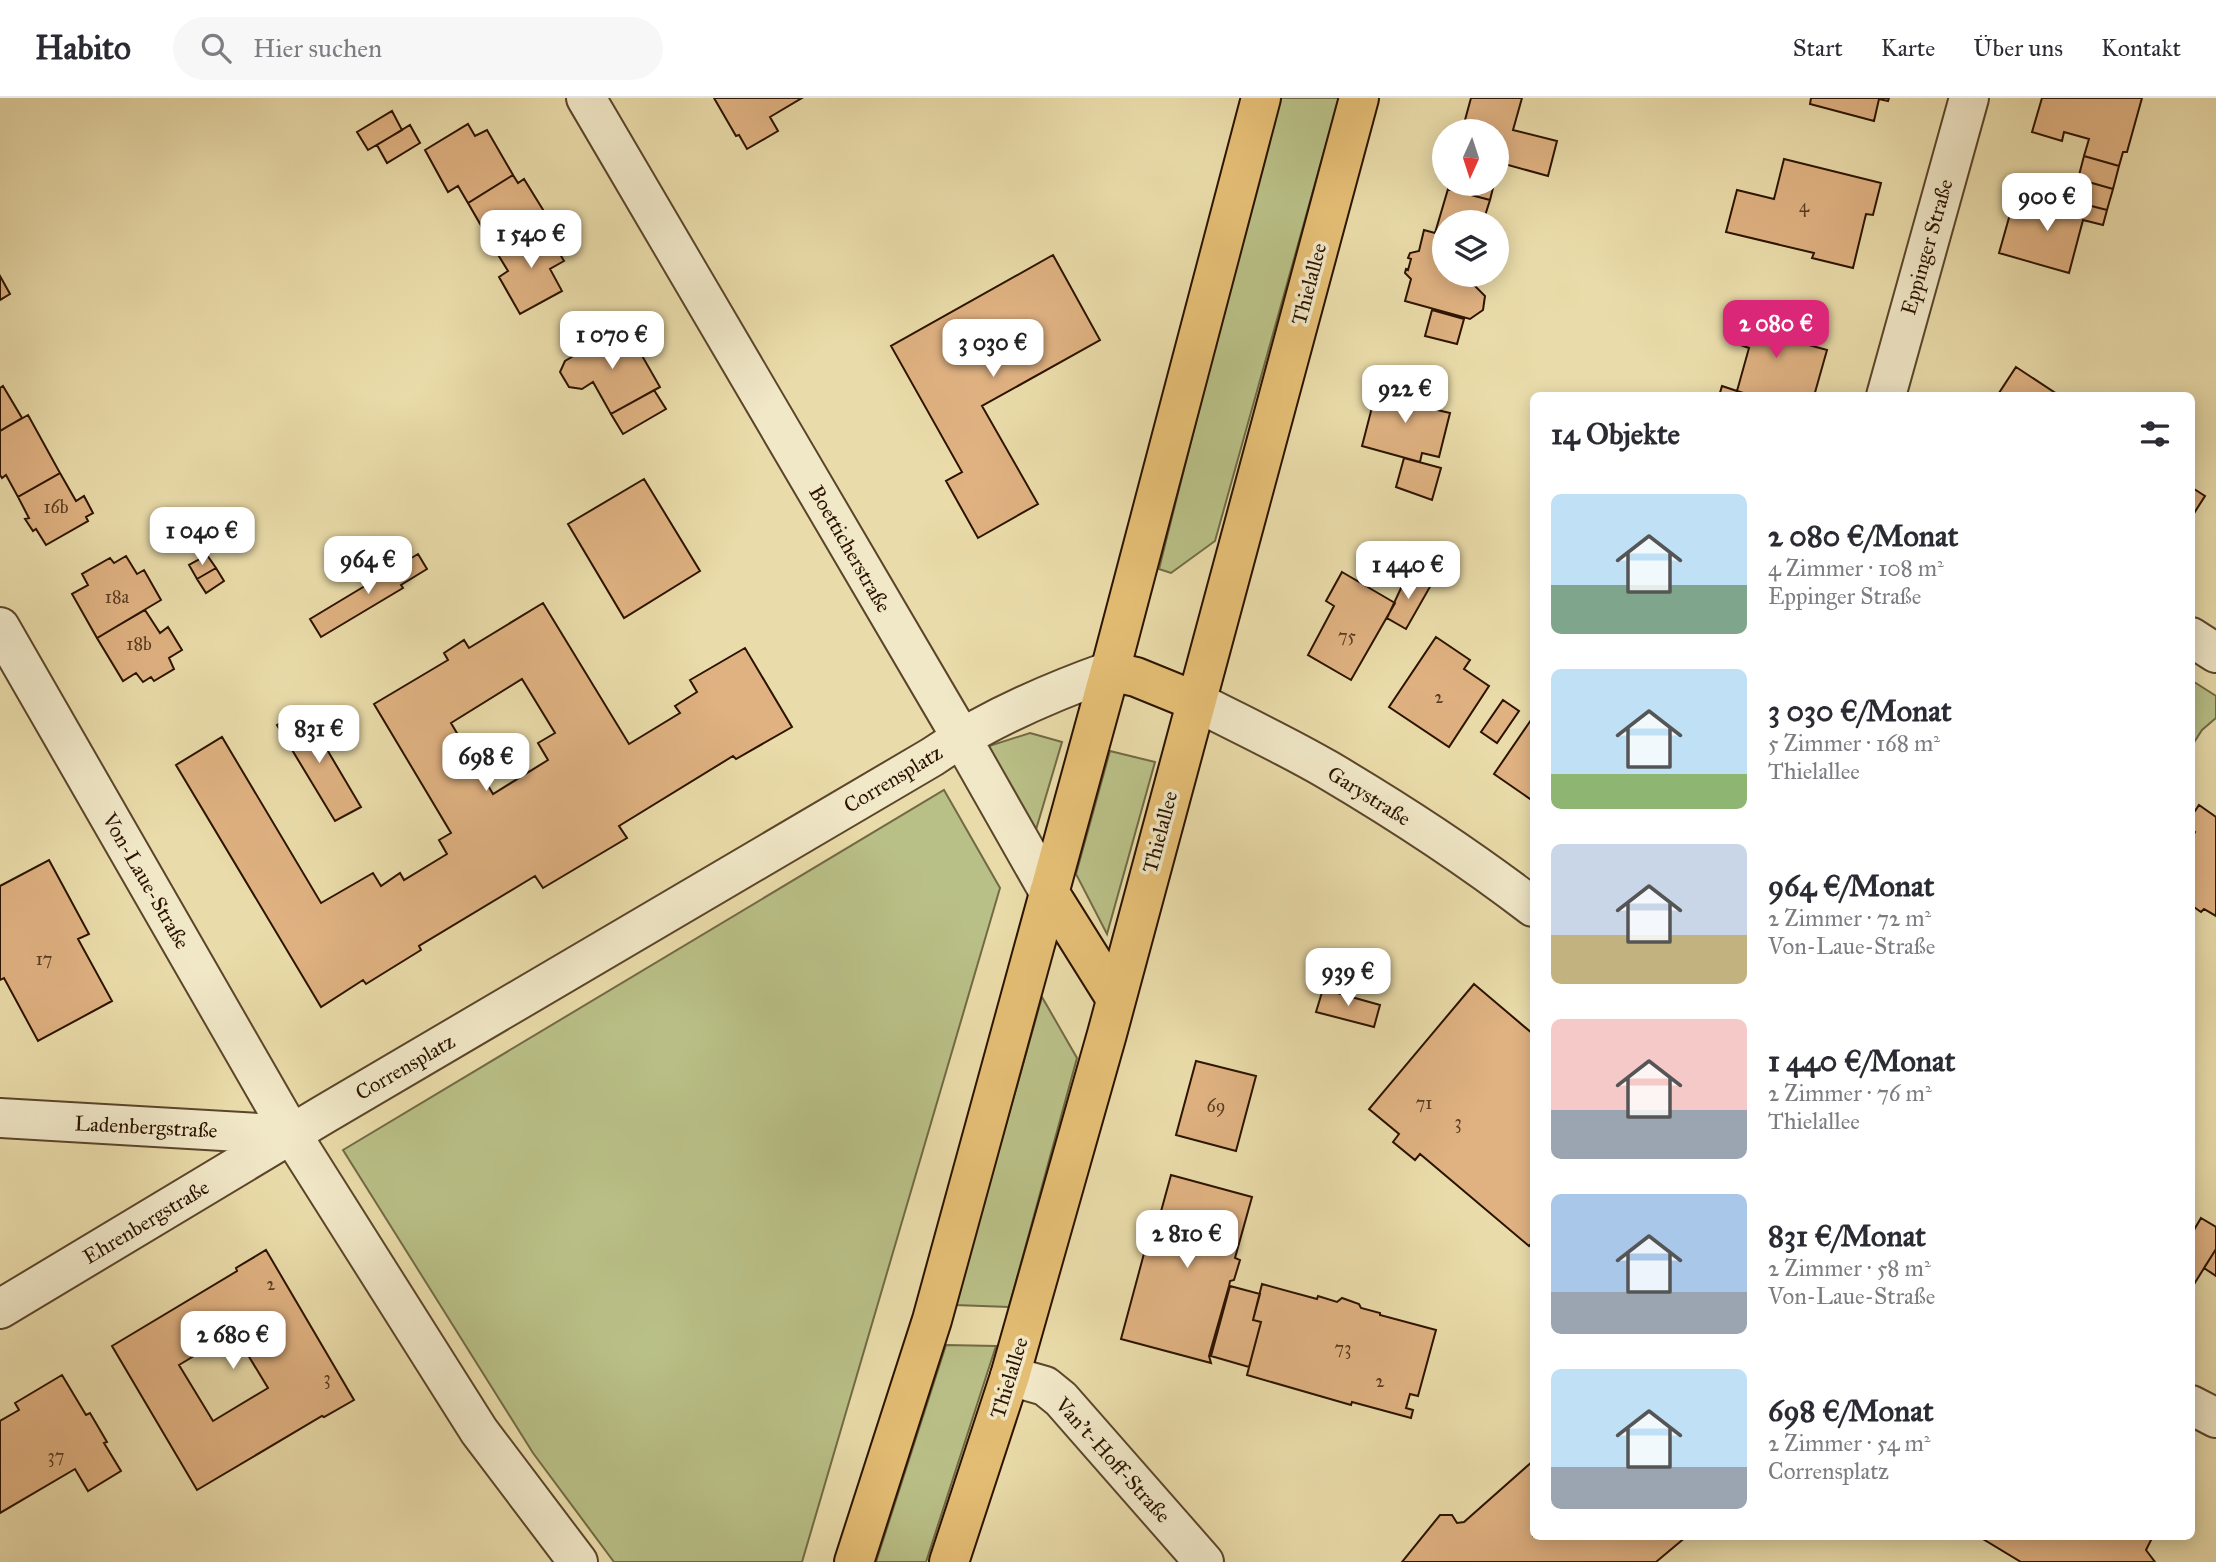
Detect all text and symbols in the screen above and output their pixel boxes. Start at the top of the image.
search box [173,17,663,80]
text: Habito [35,28,131,68]
icon: search [197,29,235,67]
text: Hier suchen [253,32,382,64]
text: Start [1793,33,1843,63]
text: Karte [1881,33,1935,63]
text: Über uns [1973,33,2063,63]
text: Kontakt [2101,33,2181,63]
north arrow [1432,119,1508,196]
map controls [1432,119,1509,287]
pin: 900 € [1998,174,2096,233]
street label: Eppinger Straße [1895,176,1959,318]
text: 900 € [2018,182,2076,210]
house number: 4 [1799,195,1810,217]
button: layers [1432,210,1509,287]
pin: 1 540 € [466,211,596,270]
text: 1 540 € [496,219,566,247]
street label: Thielallee [1286,240,1332,328]
pin: 2 080 € [1711,300,1841,360]
text: 2 080 € [1739,309,1813,337]
pin: 1 070 € [547,312,677,371]
text: 1 070 € [576,320,648,348]
pin: 3 030 € [928,320,1058,379]
text: 3 030 € [958,328,1028,356]
pin: 922 € [1356,366,1454,425]
text: 922 € [1378,374,1432,402]
icon: filters [2136,415,2174,453]
text: 14 Objekte [1551,416,1680,452]
street label: Boetticherstraße [803,481,897,617]
house number: 16b [43,496,69,518]
pin: 1 040 € [137,508,267,567]
text: 1 040 € [166,516,238,544]
text: 2 080 €/Monat [1768,518,1958,554]
icon: home [1607,522,1691,606]
pin: 964 € [319,536,417,596]
pin: 1 440 € [1343,542,1473,601]
text: 964 € [340,545,396,573]
text: 1 440 € [1372,550,1444,578]
text: 4 Zimmer · 108 m² [1768,554,1944,582]
text: Eppinger Straße [1768,582,1921,610]
house number: 18a [105,586,130,608]
house number: 75 [1338,625,1357,647]
house number: 18b [126,633,152,655]
house number: 2 [1435,686,1444,708]
text: 3 030 €/Monat [1768,693,1952,729]
icon: home [1607,697,1691,781]
pin: 831 € [270,706,368,765]
text: 831 € [294,714,344,742]
text: 5 Zimmer · 168 m² [1768,729,1940,757]
pin: 698 € [437,734,535,793]
street label: Corrensplatz [839,739,947,819]
text: 698 € [458,742,514,770]
text: Thielallee [1768,757,1860,785]
street label: Garystraße [1323,760,1416,832]
street label: Thielallee [1137,788,1183,876]
street label: Von-Laue-Straße [96,808,196,954]
text: 964 €/Monat [1768,868,1934,904]
icon: home [1607,872,1691,956]
text: 2 Zimmer · 72 m² [1768,904,1931,932]
text: Von-Laue-Straße [1768,932,1935,960]
house number: 17 [36,948,52,970]
pin: 939 € [1299,948,1397,1008]
text: 939 € [1322,957,1374,985]
street label: Corrensplatz [351,1028,460,1106]
text: 1 440 €/Monat [1768,1043,1955,1079]
icon: home [1607,1047,1691,1131]
text: 2 Zimmer · 76 m² [1768,1079,1932,1107]
house number: 71 [1416,1092,1432,1114]
house number: 69 [1207,1095,1225,1117]
text: Thielallee [1768,1107,1860,1135]
street label: Ladenbergstraße [74,1110,218,1144]
house number: 3 [1454,1111,1462,1133]
street label: Ehrenbergstraße [78,1174,214,1270]
pin: 2 810 € [1122,1210,1252,1270]
text: 831 €/Monat [1768,1218,1926,1254]
text: 2 810 € [1152,1219,1222,1247]
icon: home [1607,1222,1691,1306]
text: 2 Zimmer · 58 m² [1768,1254,1931,1282]
house number: 2 [267,1273,276,1295]
text: Von-Laue-Straße [1768,1282,1935,1310]
pin: 2 680 € [168,1312,298,1371]
text: 2 680 € [197,1320,269,1348]
street label: Thielallee [984,1334,1034,1422]
house number: 73 [1335,1337,1351,1359]
house number: 3 [323,1367,331,1389]
house number: 2 [1376,1370,1385,1392]
street label: Van't-Hoff-Straße [1049,1391,1176,1528]
text: 698 €/Monat [1768,1393,1934,1429]
icon: home [1607,1397,1691,1481]
text: 2 Zimmer · 54 m² [1768,1429,1931,1457]
house number: 37 [48,1445,64,1467]
text: Corrensplatz [1768,1457,1889,1485]

